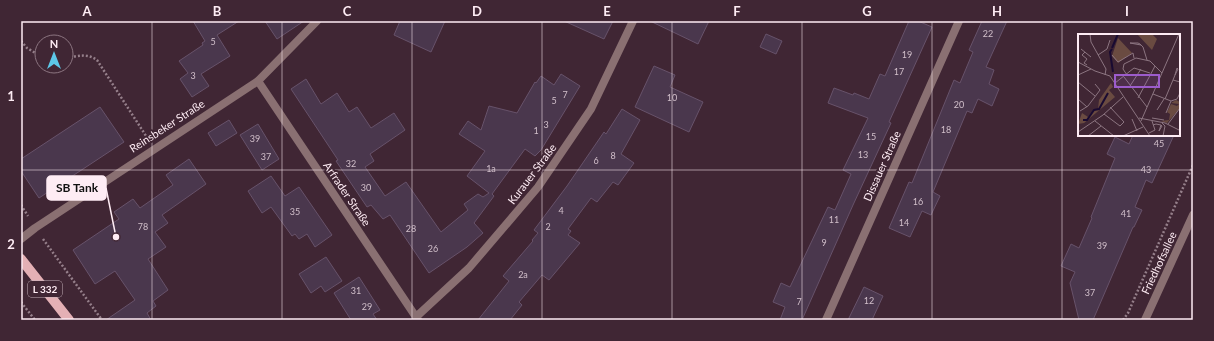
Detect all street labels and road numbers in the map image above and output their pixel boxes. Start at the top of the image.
street label: Reinsbeker Straße [127,96,207,155]
street label: Dissauer Straße [860,128,903,203]
street label: Kurauer Straße [505,141,559,206]
street label: Arfrader Straße [321,159,374,228]
street label: Friedhofsallee [1138,229,1179,296]
road number: L 332 [28,281,62,297]

